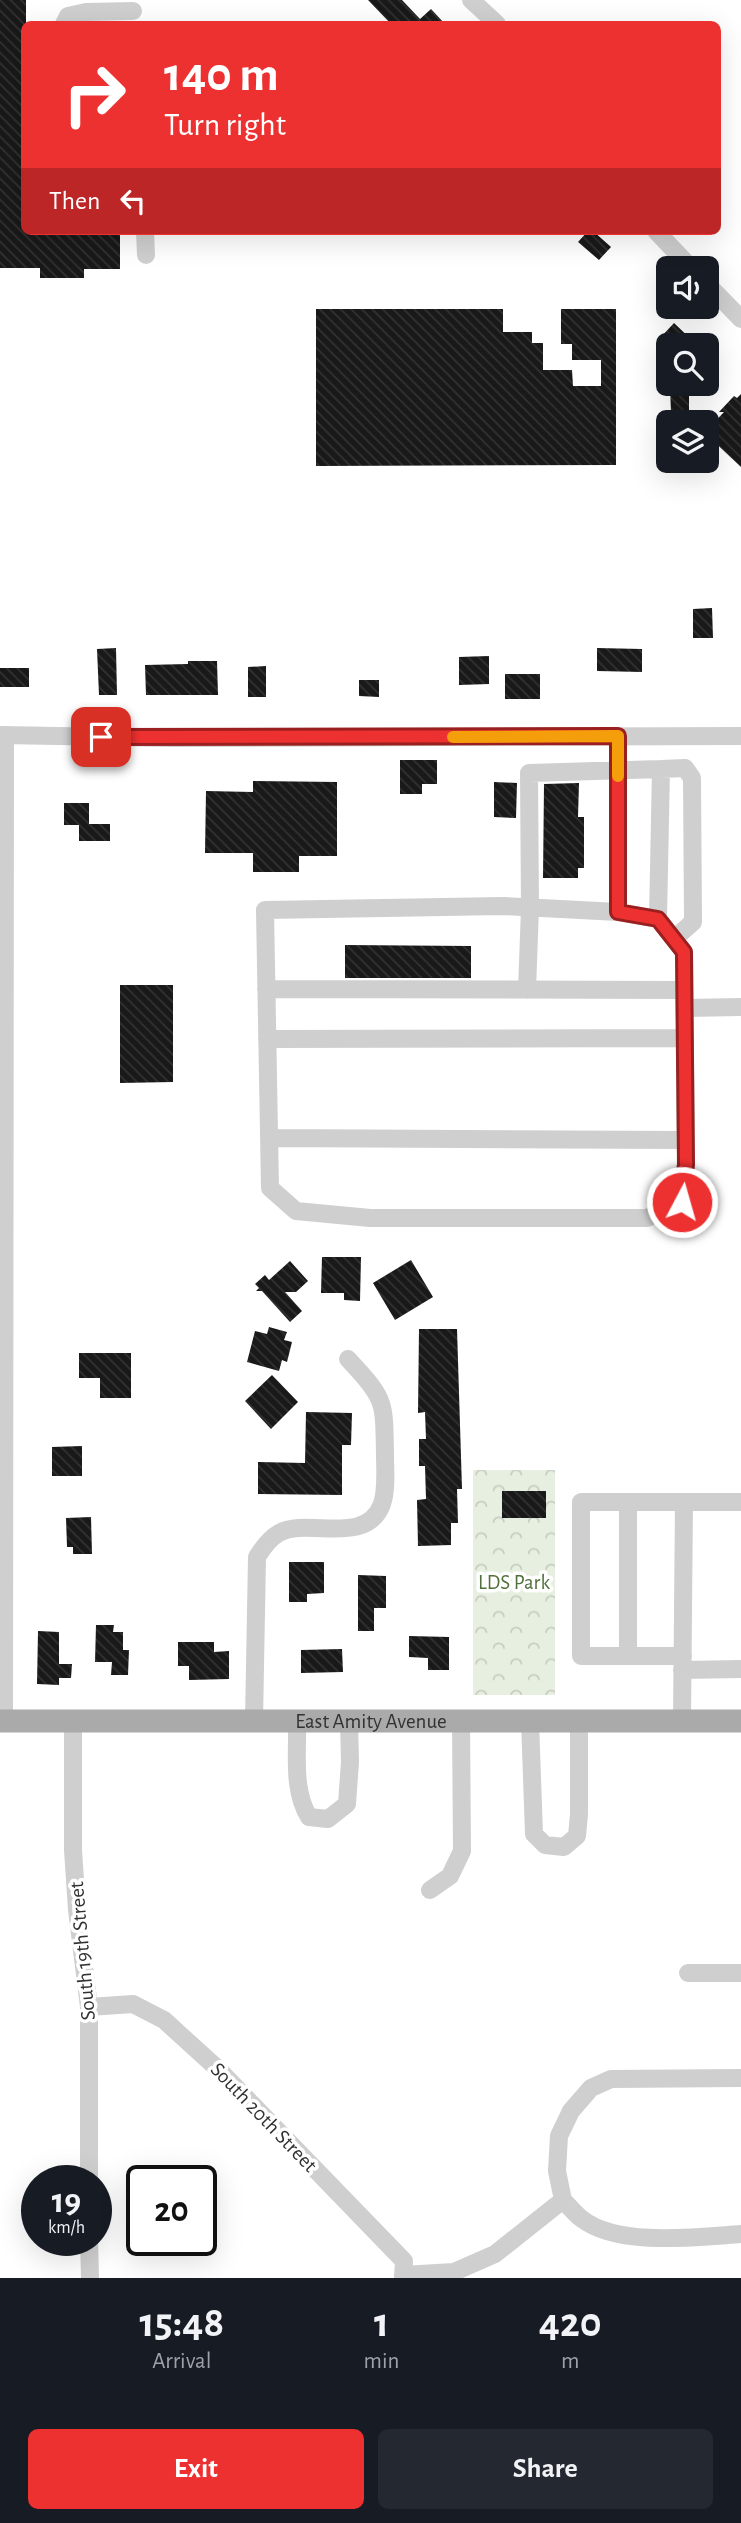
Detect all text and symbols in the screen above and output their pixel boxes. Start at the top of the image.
icon: right [49,49,140,140]
text: 140 m [164,51,279,100]
text: Turn right [164,109,286,141]
icon: left [114,182,152,220]
text: Then [49,188,100,214]
map controls [656,256,719,473]
button: sound [656,256,719,319]
button: search [656,333,719,396]
button: layers [656,410,719,473]
pin [71,707,131,767]
icon: arrive [82,718,120,756]
position arrow [645,1165,719,1239]
park label: LDS Park [478,1572,550,1593]
street label: East Amity Avenue [295,1711,447,1732]
street label: South 19th Street [66,1880,99,2021]
street label: South 20th Street [207,2059,321,2176]
speed limit sign: 20 [126,2165,217,2256]
text: 19 [52,2184,81,2219]
text: km/h [48,2219,85,2237]
text: 15:48 [139,2302,224,2344]
text: 1 [374,2302,389,2344]
text: 420 [539,2302,602,2344]
text: Arrival [152,2350,211,2373]
text: min [364,2350,399,2373]
text: m [561,2350,579,2373]
button: Exit [28,2429,364,2509]
button: Share [378,2429,713,2509]

